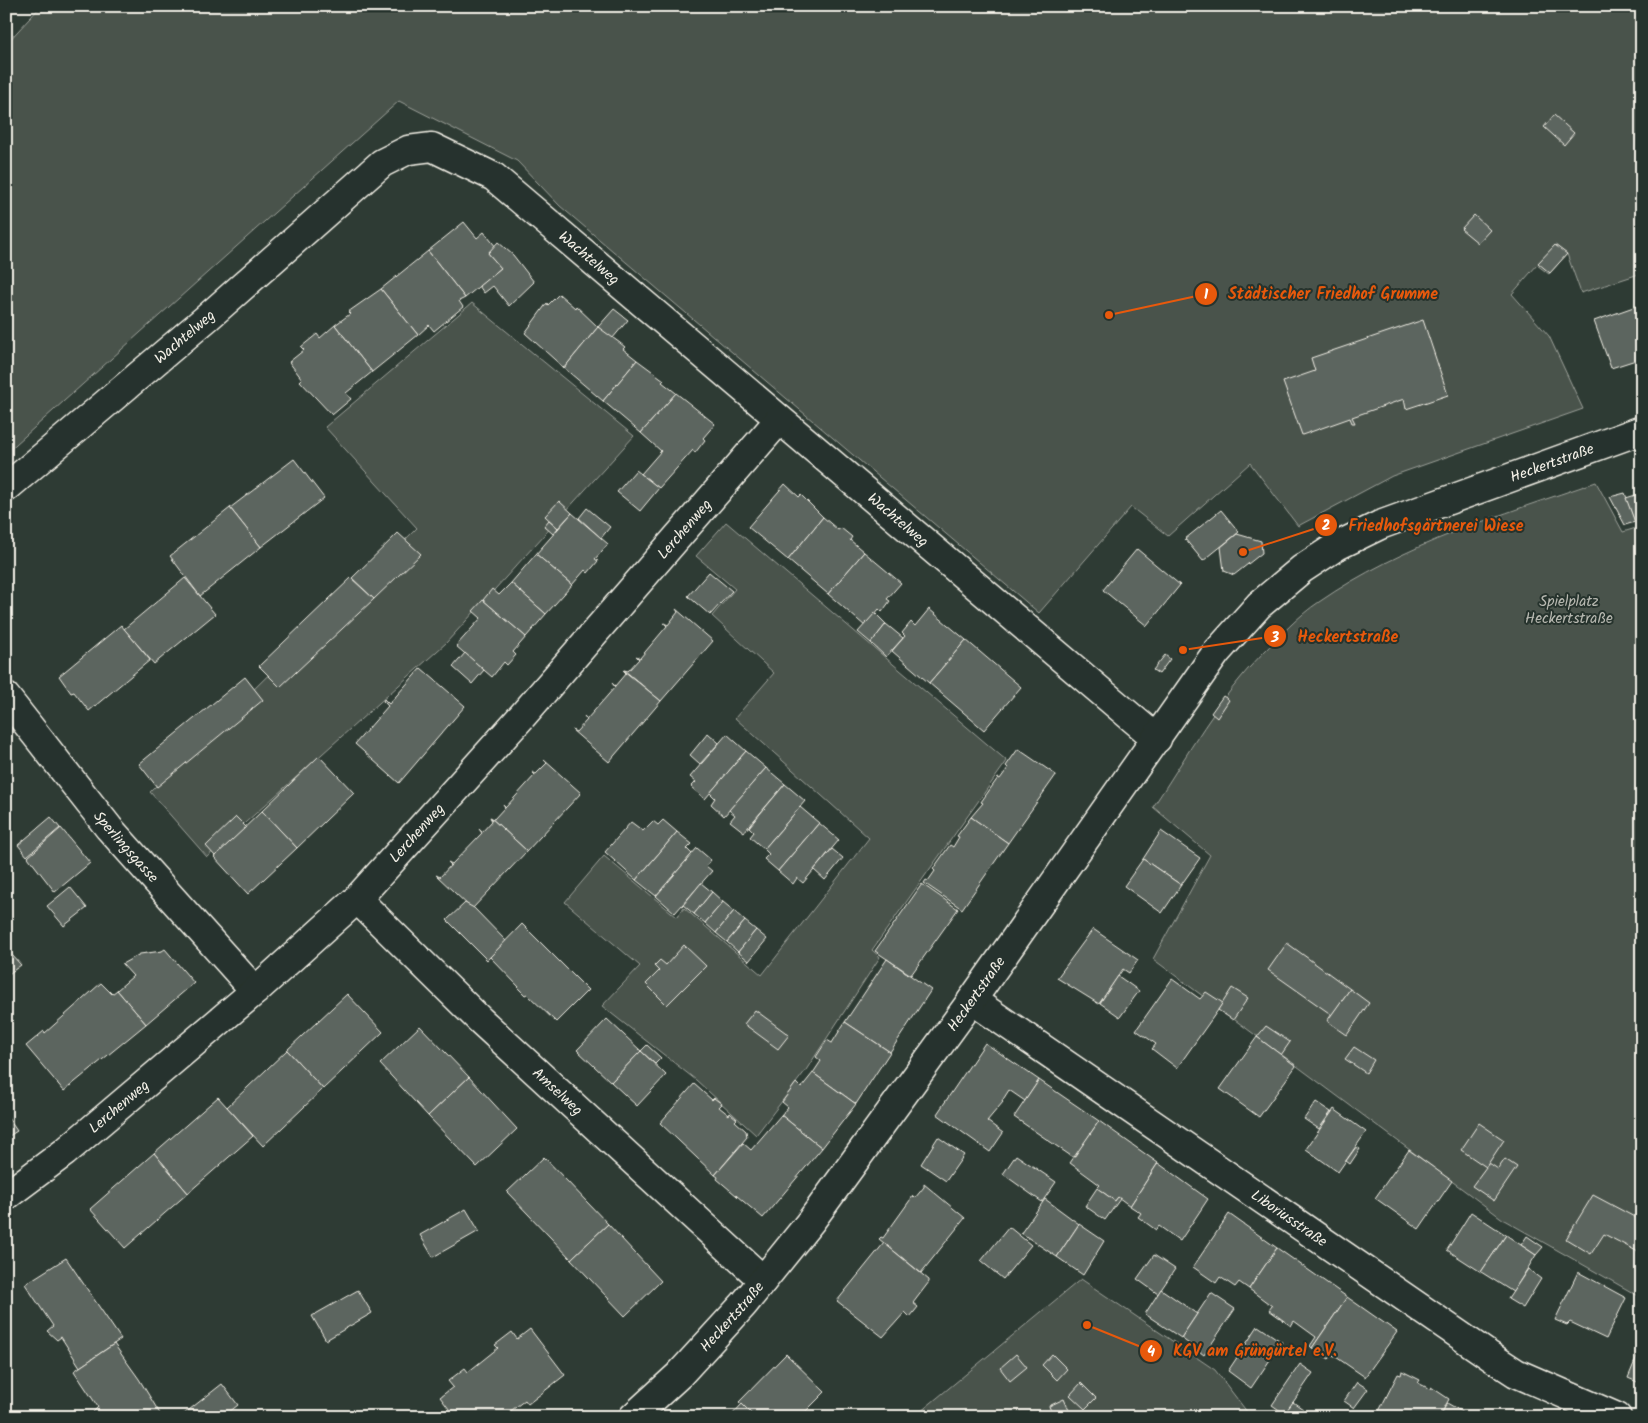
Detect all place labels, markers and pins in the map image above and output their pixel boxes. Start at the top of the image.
callout: Städtischer Friedhof Grumme [1193,278,1448,309]
callout: Friedhofsgärtnerei Wiese [1314,510,1534,541]
callout: Heckertstraße [1263,621,1408,652]
callout: KGV am Grüngürtel e.V. [1138,1335,1347,1366]

